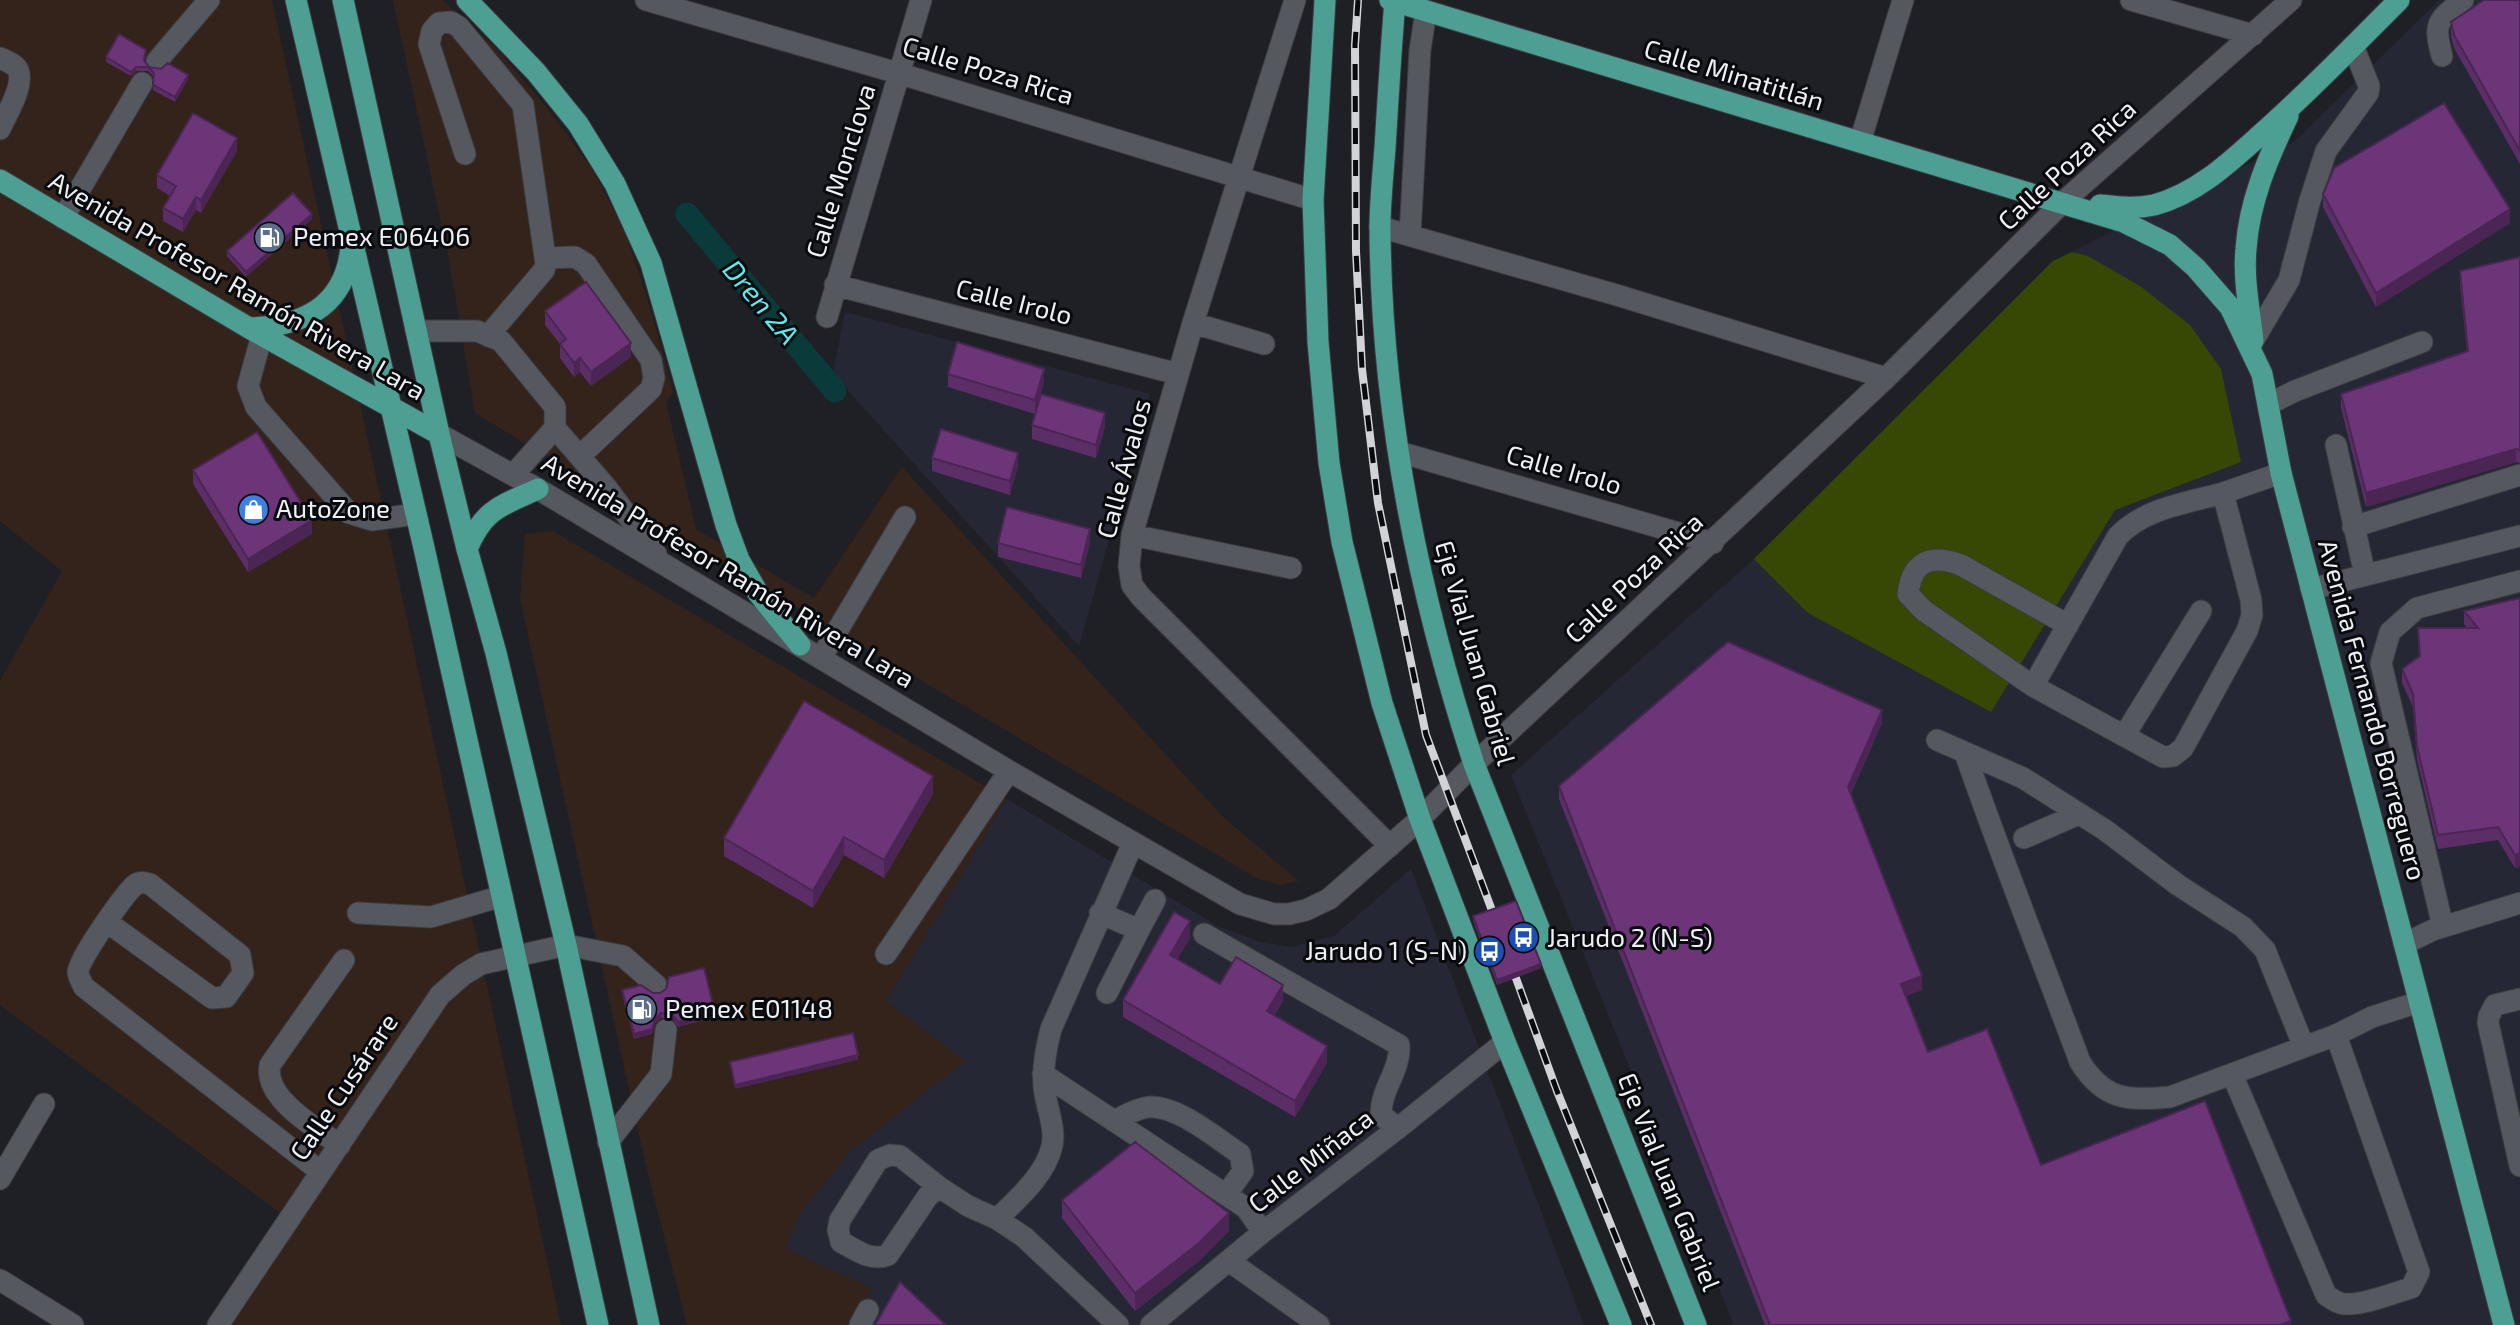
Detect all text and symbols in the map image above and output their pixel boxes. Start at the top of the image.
street label: Calle Poza Rica [899,29,1078,110]
street label: Calle Minatitlán [1641,32,1828,116]
street label: Calle Monclova [798,80,881,261]
street label: Calle Poza Rica [1991,92,2141,236]
street label: Avenida Profesor Ramón Rivera Lara [44,164,431,405]
fuel station icon: Pemex E06406 [253,220,287,254]
place label: Pemex E06406 [293,220,470,251]
water label: Dren 2A [717,252,807,351]
street label: Calle Irolo [953,271,1076,330]
street label: Calle Ávalos [1089,396,1156,542]
street label: Calle Irolo [1503,437,1626,500]
street label: Avenida Profesor Ramón Rivera Lara [537,446,921,693]
shop icon: AutoZone [236,492,270,526]
place label: AutoZone [276,492,390,523]
street label: Calle Poza Rica [1558,505,1708,649]
street label: Avenida Fernando Borreguero [2313,536,2434,883]
street label: Eje Vial Juan Gabriel [1430,537,1523,769]
bus stop icon: Jarudo 2 (N-S) [1507,921,1541,955]
place label: Jarudo 2 (N-S) [1547,921,1713,952]
place label: Jarudo 1 (S-N) [1305,934,1467,965]
bus stop icon: Jarudo 1 (S-N) [1473,934,1507,968]
fuel station icon: Pemex E01148 [625,992,659,1026]
place label: Pemex E01148 [665,992,833,1023]
street label: Calle Cusárare [282,1007,403,1165]
street label: Eje Vial Juan Gabriel [1613,1068,1728,1295]
street label: Calle Miñaca [1241,1101,1379,1218]

